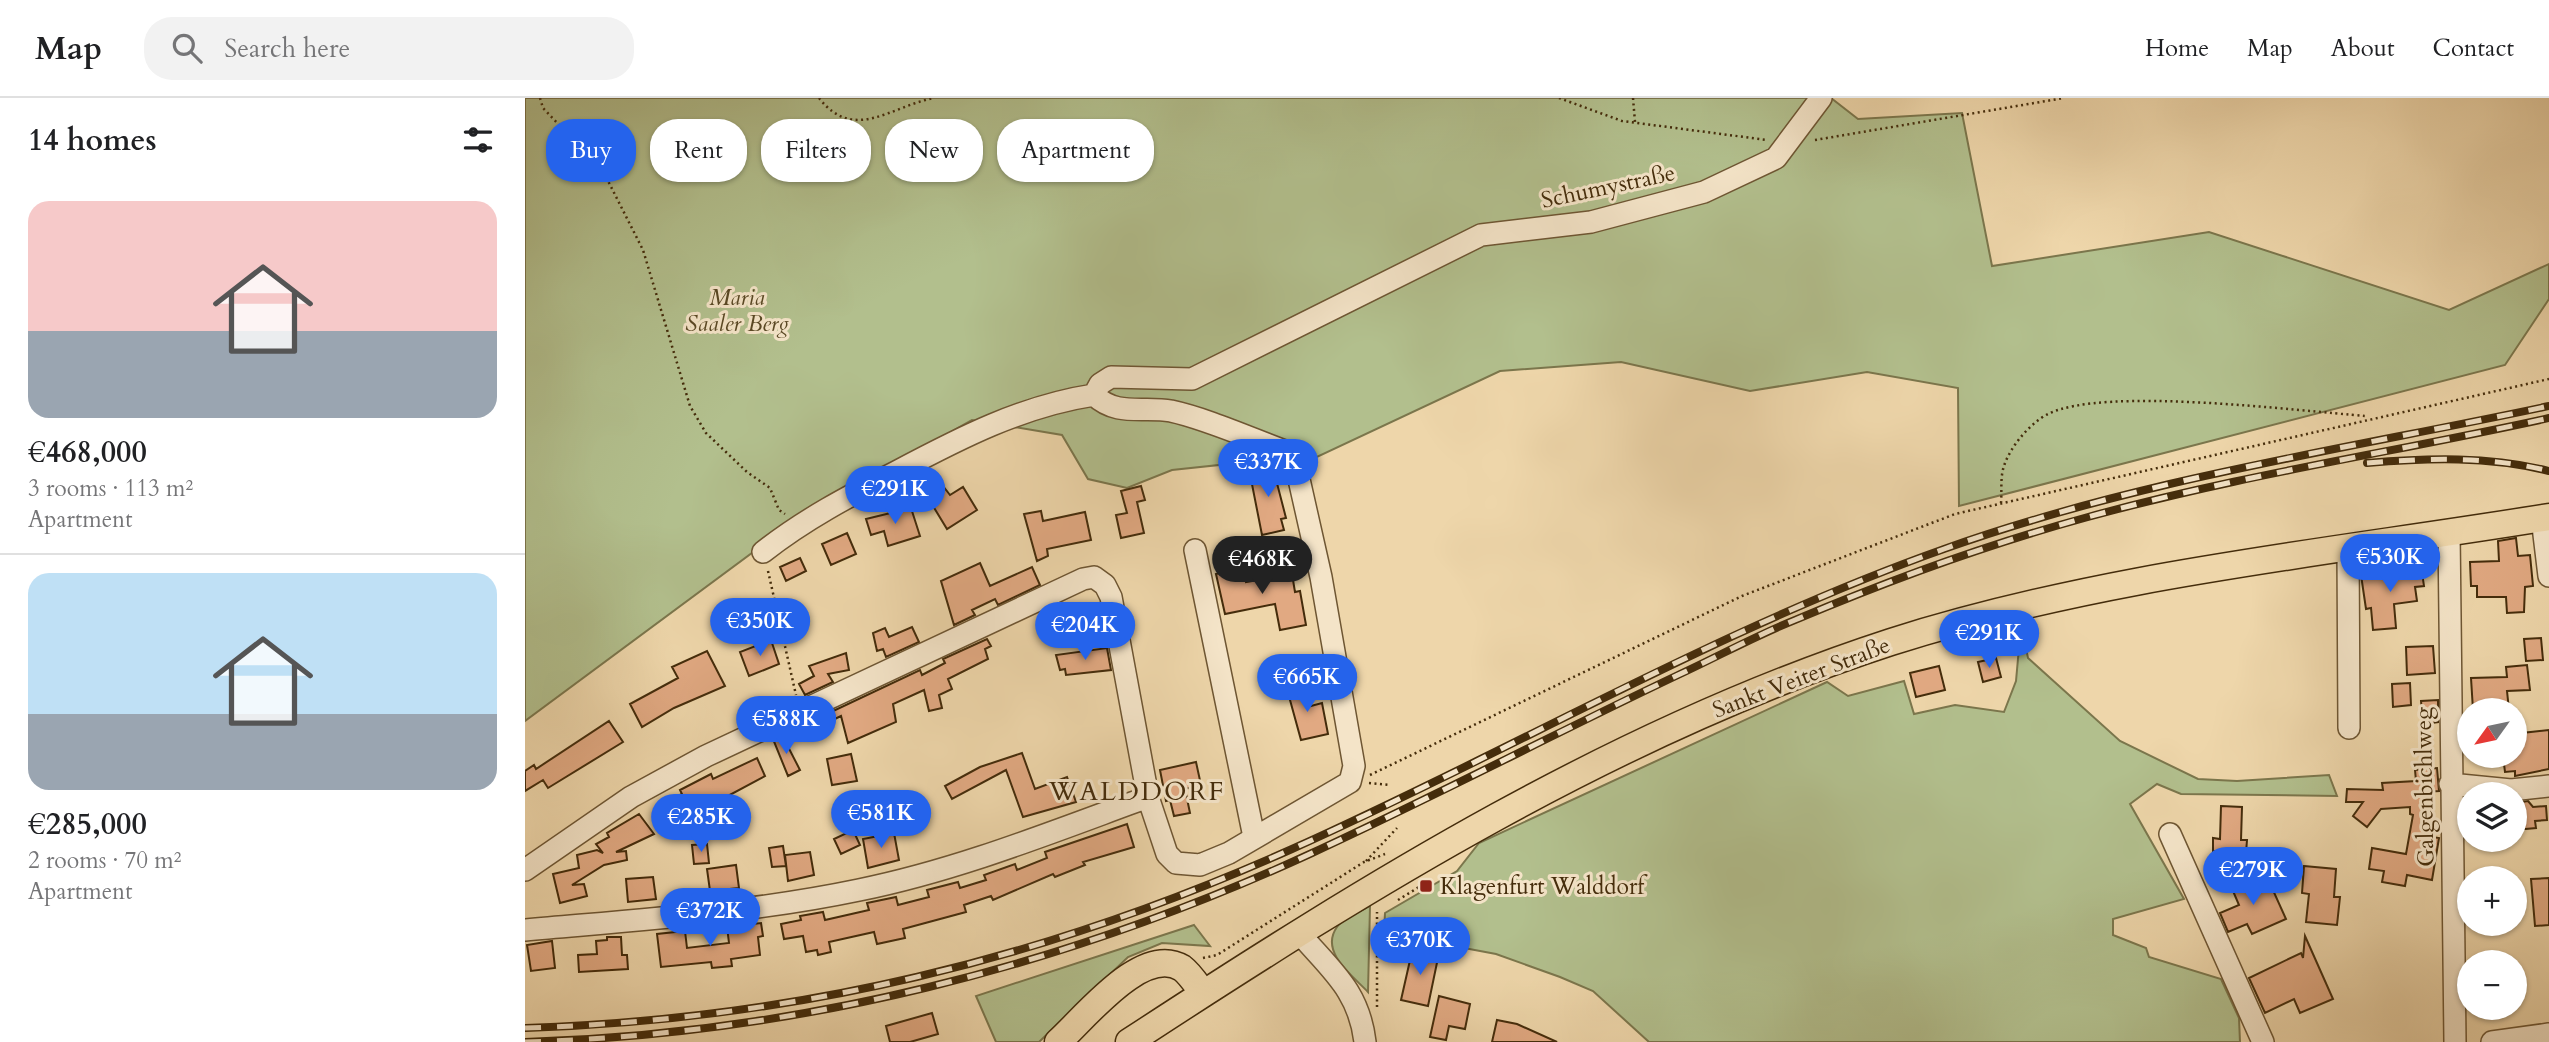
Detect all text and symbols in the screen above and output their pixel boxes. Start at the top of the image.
search box [144,17,634,80]
text: Map [35,26,102,71]
icon: search [168,29,206,67]
text: Search here [224,31,350,66]
text: Home [2145,32,2209,65]
text: Map [2247,32,2293,65]
text: About [2331,32,2395,65]
text: Contact [2433,32,2514,65]
chip: Buy [546,119,636,182]
chip: Rent [650,119,747,182]
chip: Filters [761,119,871,182]
chip: New [885,119,983,182]
chip: Apartment [997,119,1154,182]
text: 14 homes [28,120,157,161]
icon: filters [459,121,497,159]
street label: Schumystraße [1538,157,1678,216]
icon: home [200,246,326,372]
park label: Maria Saaler Berg [685,282,790,339]
text: €468,000 [28,432,147,473]
pin: €337K [1219,440,1317,499]
text: €337K [1234,446,1302,477]
pin: €291K [846,466,944,526]
text: 3 rooms · 113 m² [28,473,193,504]
text: €291K [861,473,929,504]
text: Apartment [28,504,132,535]
pin: €530K [2341,534,2439,594]
pin: €468K [1213,536,1311,596]
text: €530K [2356,541,2424,572]
text: €468K [1228,543,1296,574]
pin: €350K [711,598,809,658]
pin: €204K [1036,602,1134,662]
text: €350K [726,605,794,636]
text: €204K [1051,609,1119,640]
pin: €291K [1940,610,2038,670]
text: €291K [1955,617,2023,648]
icon: home [200,618,326,744]
street label: Sankt Veiter Straße [1708,629,1894,726]
pin: €665K [1258,654,1356,714]
text: €665K [1273,661,1341,692]
pin: €588K [737,696,835,756]
north arrow [2457,698,2527,768]
map controls [2457,698,2527,1020]
text: €588K [752,703,820,734]
street label: Galgenbichlweg [2408,707,2441,867]
district label: WALDDORF [1048,774,1225,809]
button: layers [2457,782,2527,852]
pin: €581K [832,790,930,850]
pin: €285K [652,794,750,854]
text: €581K [847,797,915,828]
text: €285K [667,801,735,832]
text: €285,000 [28,804,147,845]
text: 2 rooms · 70 m² [28,845,181,876]
pin: €279K [2204,848,2302,907]
text: €279K [2219,854,2287,885]
button: + [2457,866,2527,936]
place label: Klagenfurt Walddorf [1440,871,1648,902]
text: Apartment [28,876,132,907]
marker: Klagenfurt Walddorf [1418,878,1434,894]
pin: €372K [661,888,759,948]
text: €372K [676,895,744,926]
pin: €370K [1371,918,1469,977]
text: €370K [1386,924,1454,955]
button: − [2457,950,2527,1020]

